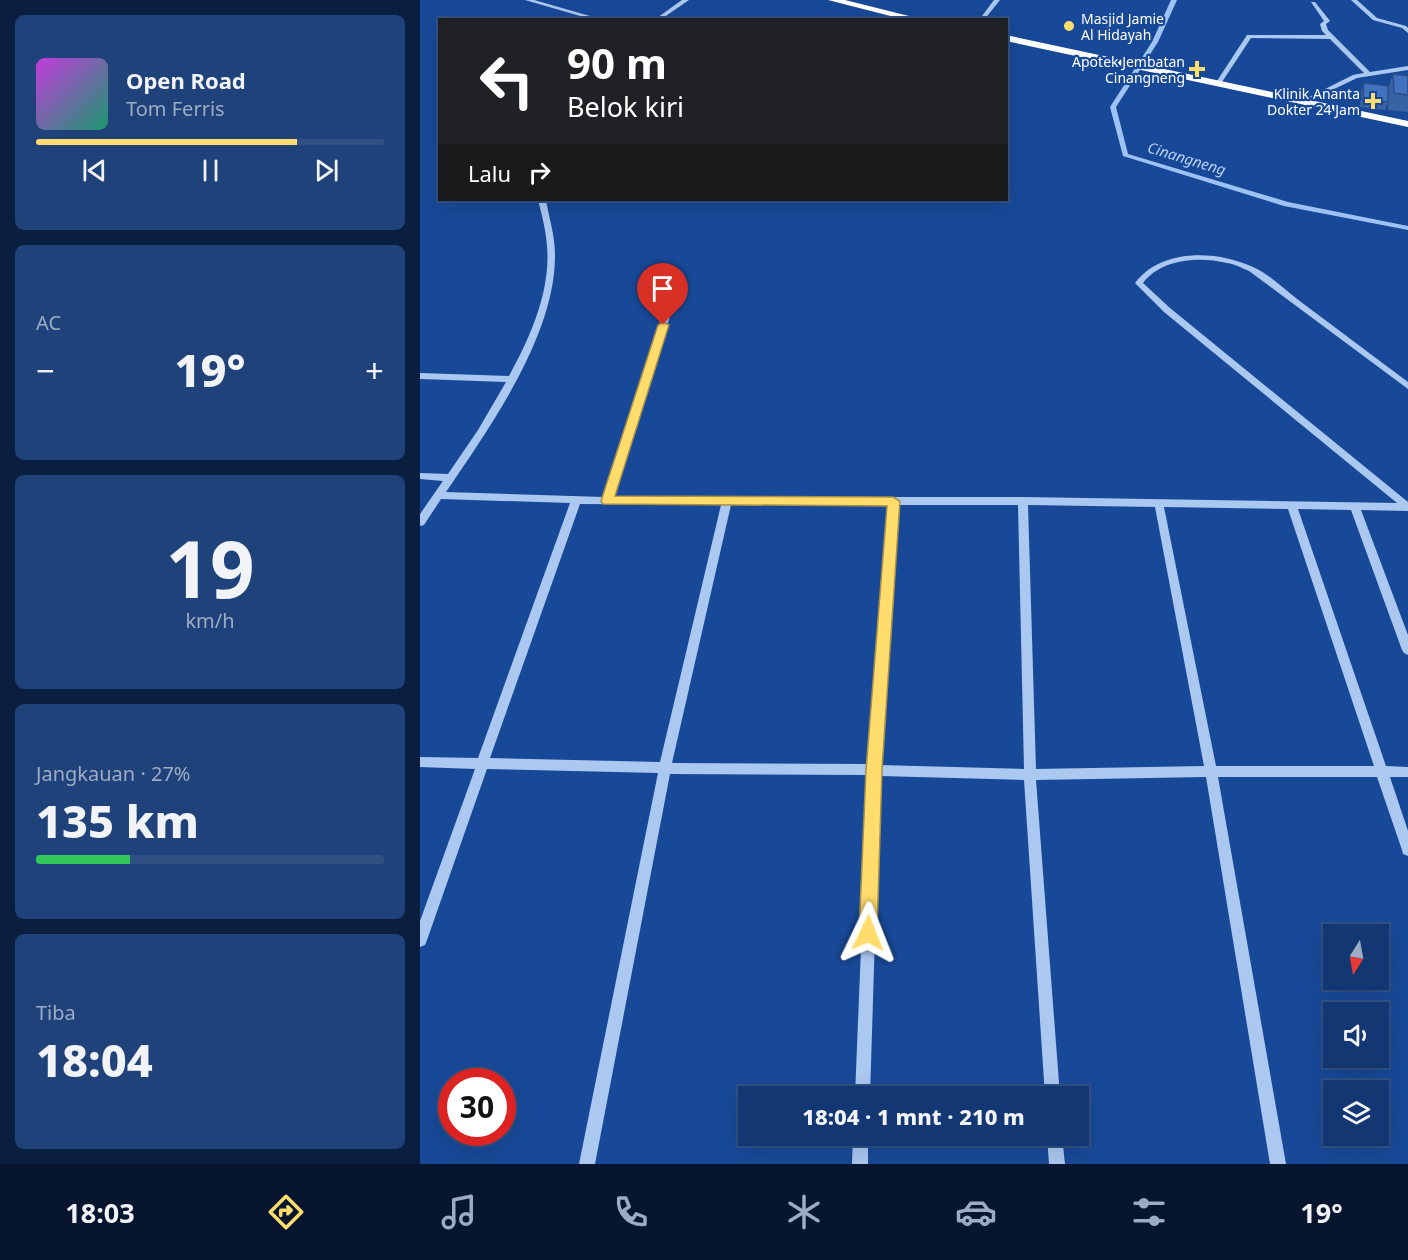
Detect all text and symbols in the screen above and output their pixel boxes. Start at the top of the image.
place label: Masjid Jamie Al Hidayah [1081,9,1164,44]
marker: Masjid Jamie Al Hidayah [1062,19,1076,33]
text: 90 m [567,34,667,91]
icon: left [468,42,546,120]
place label: Apotek Jembatan Cinangneng [1072,52,1185,87]
marker: Apotek Jembatan Cinangneng [1190,62,1204,76]
text: Open Road [126,65,246,95]
place label: Klinik Ananta Dokter 24 Jam [1267,84,1360,119]
text: Belok kiri [567,88,684,125]
marker: Klinik Ananta Dokter 24 Jam [1364,92,1382,110]
text: Tom Ferris [126,95,225,122]
water label: Cinangneng [1145,137,1229,179]
icon: previous [78,154,111,187]
icon: pause [194,154,227,187]
icon: next [310,154,343,187]
icon: right [523,156,556,189]
text: Lalu [468,158,511,188]
pin [637,263,688,325]
icon: arrive [646,272,679,305]
text: AC [36,309,61,336]
text: 19° [174,339,246,400]
text: − [36,348,55,393]
text: + [365,348,384,393]
text: 19 [165,515,255,621]
text: km/h [185,607,235,634]
text: Jangkauan · 27% [36,760,190,787]
text: 135 km [36,790,199,851]
position arrow [836,901,900,965]
north arrow [1323,924,1389,990]
map controls [1323,924,1389,1146]
text: Tiba [36,999,76,1026]
button: sound [1323,1002,1389,1068]
text: 18:04 [36,1029,153,1090]
speed limit sign: 30 [438,1068,516,1146]
button: layers [1323,1080,1389,1146]
text: 18:04 · 1 mnt · 210 m [802,1101,1025,1131]
icon: directions [265,1191,307,1233]
icon: music [438,1191,480,1233]
icon: phone [610,1191,652,1233]
icon: climate [783,1191,825,1233]
icon: car [955,1191,997,1233]
icon: filters [1128,1191,1170,1233]
text: 18:03 [65,1194,135,1231]
text: 19° [1300,1194,1343,1231]

